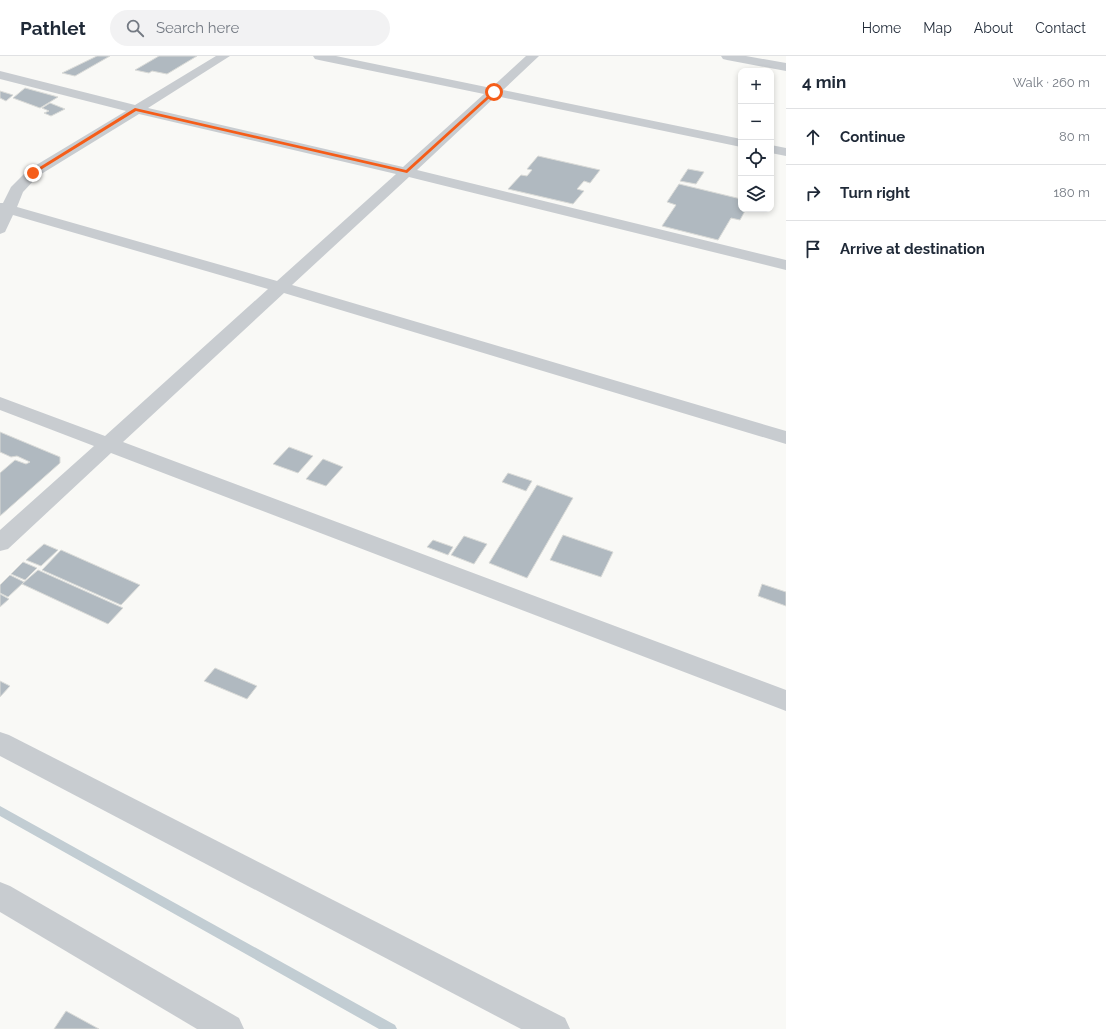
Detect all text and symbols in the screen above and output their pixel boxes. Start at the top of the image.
search box [110,10,390,46]
text: Pathlet [20,17,86,39]
icon: search [124,17,146,39]
text: Search here [156,19,239,37]
text: Home [862,20,901,36]
text: Map [923,20,952,36]
text: About [974,20,1013,36]
text: Contact [1035,20,1086,36]
map controls [738,68,774,212]
button: + [738,68,774,104]
text: 4 min [802,72,846,92]
text: Walk · 260 m [1013,75,1090,90]
route start [485,83,503,101]
button: − [738,104,774,140]
icon: ahead [802,126,824,148]
text: Continue [840,128,905,146]
text: 80 m [1059,129,1090,144]
button: locate [738,140,774,176]
route end [24,164,42,182]
button: layers [738,176,774,212]
icon: right [802,182,824,204]
text: Turn right [840,184,910,202]
text: 180 m [1054,185,1090,200]
icon: arrive [802,238,824,260]
text: Arrive at destination [840,240,985,258]

